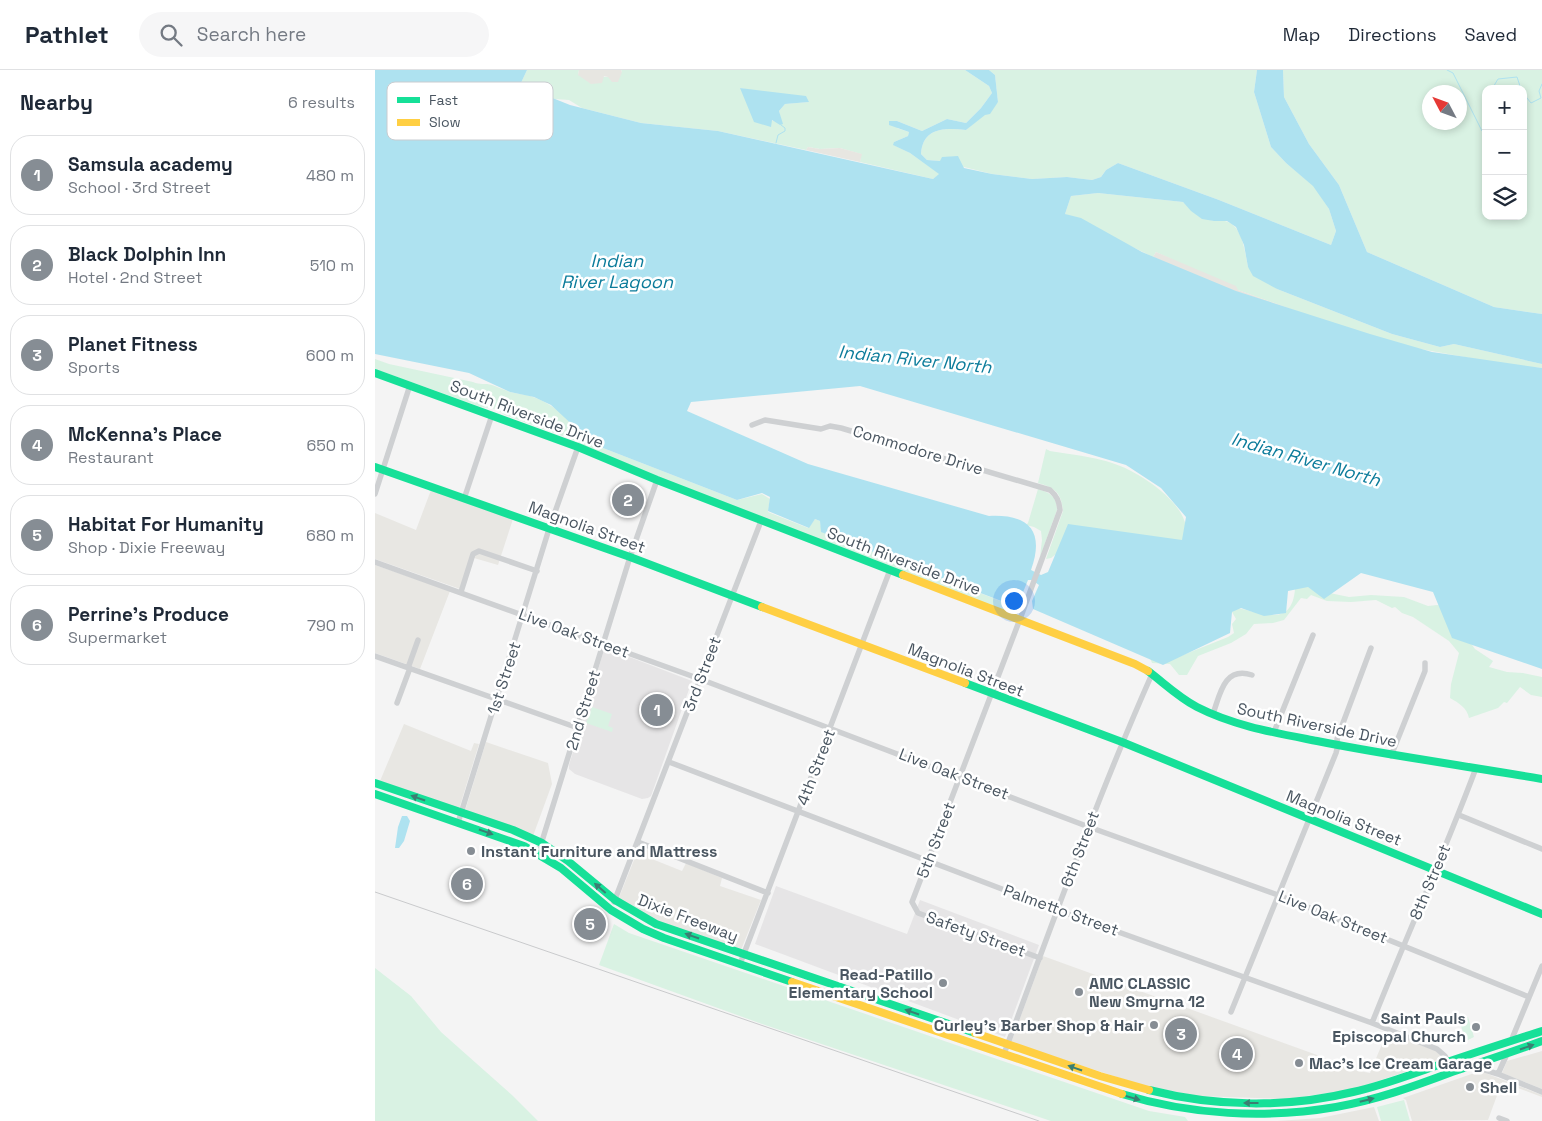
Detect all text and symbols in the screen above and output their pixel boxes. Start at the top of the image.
search box [139,12,489,57]
text: Pathlet [25,19,109,50]
icon: search [157,21,185,49]
text: Search here [197,22,306,47]
text: Map [1283,23,1320,46]
text: Directions [1348,23,1437,46]
text: Saved [1465,23,1517,46]
legend [387,82,553,140]
north arrow [1422,85,1467,130]
map controls [1482,85,1527,220]
button: + [1482,85,1527,130]
text: Nearby [20,89,93,116]
text: Fast [429,91,458,109]
text: 6 results [288,92,355,113]
text: Slow [429,113,461,131]
button: − [1482,130,1527,175]
text: Samsula academy [68,152,233,177]
text: 1 [33,165,41,186]
text: 480 m [306,165,354,186]
button: layers [1482,175,1527,220]
text: School · 3rd Street [68,177,211,198]
text: Black Dolphin Inn [68,242,226,267]
water label: Indian River Lagoon [561,249,674,293]
text: 2 [32,255,42,276]
text: 510 m [310,255,354,276]
text: Hotel · 2nd Street [68,267,203,288]
text: Planet Fitness [68,332,198,357]
water label: Indian River North [837,340,994,379]
text: 3 [32,345,42,366]
text: 600 m [306,345,354,366]
text: Sports [68,357,120,378]
street label: South Riverside Drive [447,375,607,453]
street label: Commodore Drive [850,420,986,480]
text: McKenna's Place [68,422,222,447]
water label: Indian River North [1229,427,1384,492]
text: 4 [32,435,42,456]
text: 650 m [306,435,354,456]
text: Restaurant [68,447,154,468]
pin: 2 [612,481,644,519]
street label: Magnolia Street [526,496,648,558]
text: Habitat For Humanity [68,512,264,537]
street label: South Riverside Drive [824,522,984,600]
text: 5 [32,525,42,546]
text: 680 m [306,525,354,546]
text: Shop · Dixie Freeway [68,537,225,558]
your location [1001,588,1027,614]
text: Perrine's Produce [68,602,229,627]
street label: Live Oak Street [516,603,632,663]
text: 6 [32,615,42,636]
text: 790 m [307,615,354,636]
text: Supermarket [68,627,167,648]
street label: 3rd Street [678,633,726,715]
street label: Magnolia Street [905,638,1027,702]
street label: 1st Street [482,639,526,717]
street label: 2nd Street [561,667,605,753]
pin: 1 [641,691,673,729]
street label: South Riverside Drive [1235,698,1399,752]
street label: 4th Street [792,726,840,808]
street label: Live Oak Street [896,743,1012,805]
street label: Magnolia Street [1283,785,1405,851]
one-way arrow [410,794,425,802]
street label: 5th Street [912,799,960,881]
street label: 6th Street [1056,808,1104,890]
one-way arrow [478,829,493,836]
place label: Instant Furniture and Mattress [481,841,717,862]
street label: 8th Street [1405,841,1455,923]
marker: Instant Furniture and Mattress [465,845,477,857]
pin: 6 [451,865,483,903]
street label: Palmetto Street [1000,879,1122,941]
one-way arrow [594,883,607,894]
street label: Live Oak Street [1275,886,1391,948]
street label: Dixie Freeway [635,889,741,947]
pin: 5 [574,905,606,943]
street label: Safety Street [923,906,1029,962]
one-way arrow [684,932,699,940]
place label: Read-Patillo Elementary School [789,964,933,1003]
place label: AMC CLASSIC New Smyrna 12 [1089,973,1205,1012]
marker: Read-Patillo Elementary School [937,977,949,989]
marker: AMC CLASSIC New Smyrna 12 [1073,986,1085,998]
one-way arrow [904,1008,919,1016]
place label: Saint Pauls Episcopal Church [1332,1008,1466,1047]
place label: Curley's Barber Shop & Hair [934,1015,1144,1036]
pin: 3 [1165,1015,1197,1053]
marker: Curley's Barber Shop & Hair [1148,1019,1160,1031]
marker: Saint Pauls Episcopal Church [1470,1021,1482,1033]
pin: 4 [1221,1035,1253,1073]
one-way arrow [1520,1042,1535,1050]
place label: Mac's Ice Cream Garage [1309,1053,1492,1074]
marker: Mac's Ice Cream Garage [1293,1057,1305,1069]
one-way arrow [1068,1064,1083,1071]
place label: Shell [1480,1077,1517,1098]
marker: Shell [1464,1081,1476,1093]
one-way arrow [1126,1094,1141,1102]
one-way arrow [1359,1096,1374,1104]
one-way arrow [1243,1099,1259,1107]

